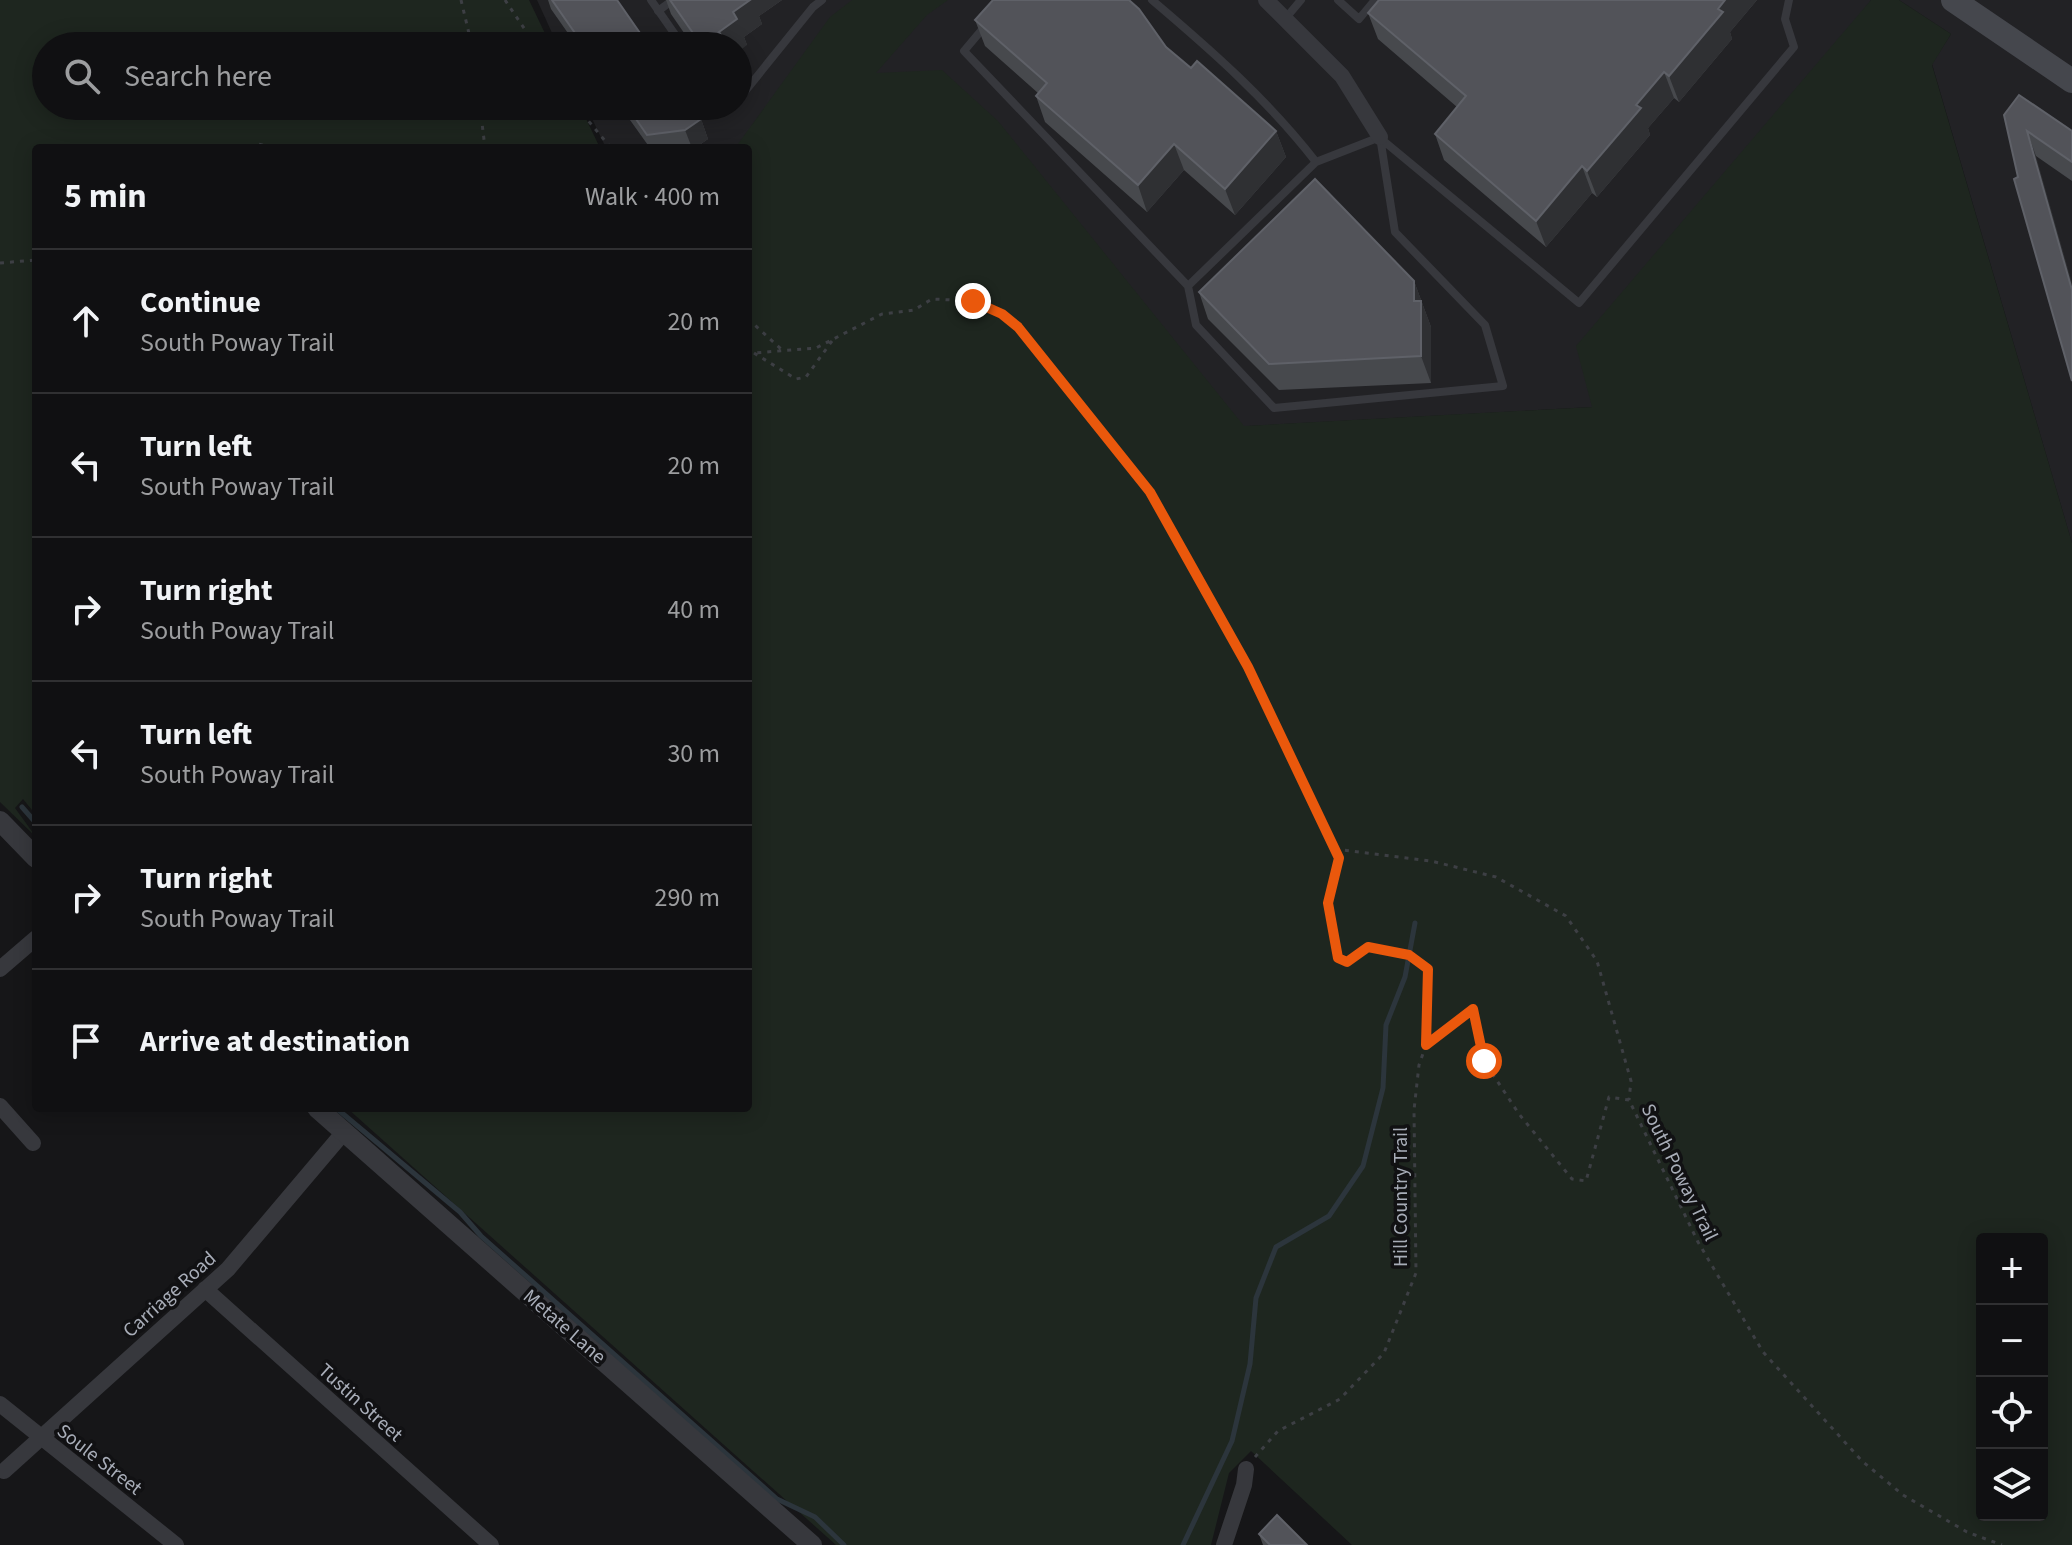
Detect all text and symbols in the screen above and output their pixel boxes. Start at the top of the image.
search box [32,32,752,120]
icon: search [60,54,104,98]
text: Search here [124,55,272,98]
text: 5 min [64,172,147,221]
text: Walk · 400 m [585,178,720,215]
text: Continue [140,281,261,324]
route end [955,283,991,319]
icon: ahead [64,299,108,343]
text: 20 m [667,303,720,340]
text: South Poway Trail [140,324,335,361]
text: Turn left [140,425,252,468]
icon: left [64,443,108,487]
text: 20 m [667,447,720,484]
text: South Poway Trail [140,468,335,505]
text: Turn right [140,569,272,612]
icon: right [64,587,108,631]
text: 40 m [667,591,720,628]
text: South Poway Trail [140,612,335,649]
text: Turn left [140,713,252,756]
icon: left [64,731,108,775]
text: 30 m [667,735,720,772]
text: South Poway Trail [140,756,335,793]
text: Turn right [140,857,272,900]
icon: right [64,875,108,919]
text: 290 m [654,879,720,916]
text: South Poway Trail [140,900,335,937]
icon: arrive [64,1019,108,1063]
text: Arrive at destination [140,1020,410,1063]
route start [1466,1043,1502,1079]
street label: South Poway Trail [1634,1099,1724,1246]
street label: Hill Country Trail [1387,1127,1415,1267]
map controls [1976,1233,2048,1521]
button: + [1976,1233,2048,1305]
street label: Carriage Road [117,1245,223,1344]
street label: Metate Lane [517,1283,612,1371]
button: − [1976,1305,2048,1377]
street label: Tustin Street [312,1357,409,1449]
button: locate [1976,1377,2048,1449]
street label: Soule Street [51,1418,148,1502]
button: layers [1976,1449,2048,1521]

